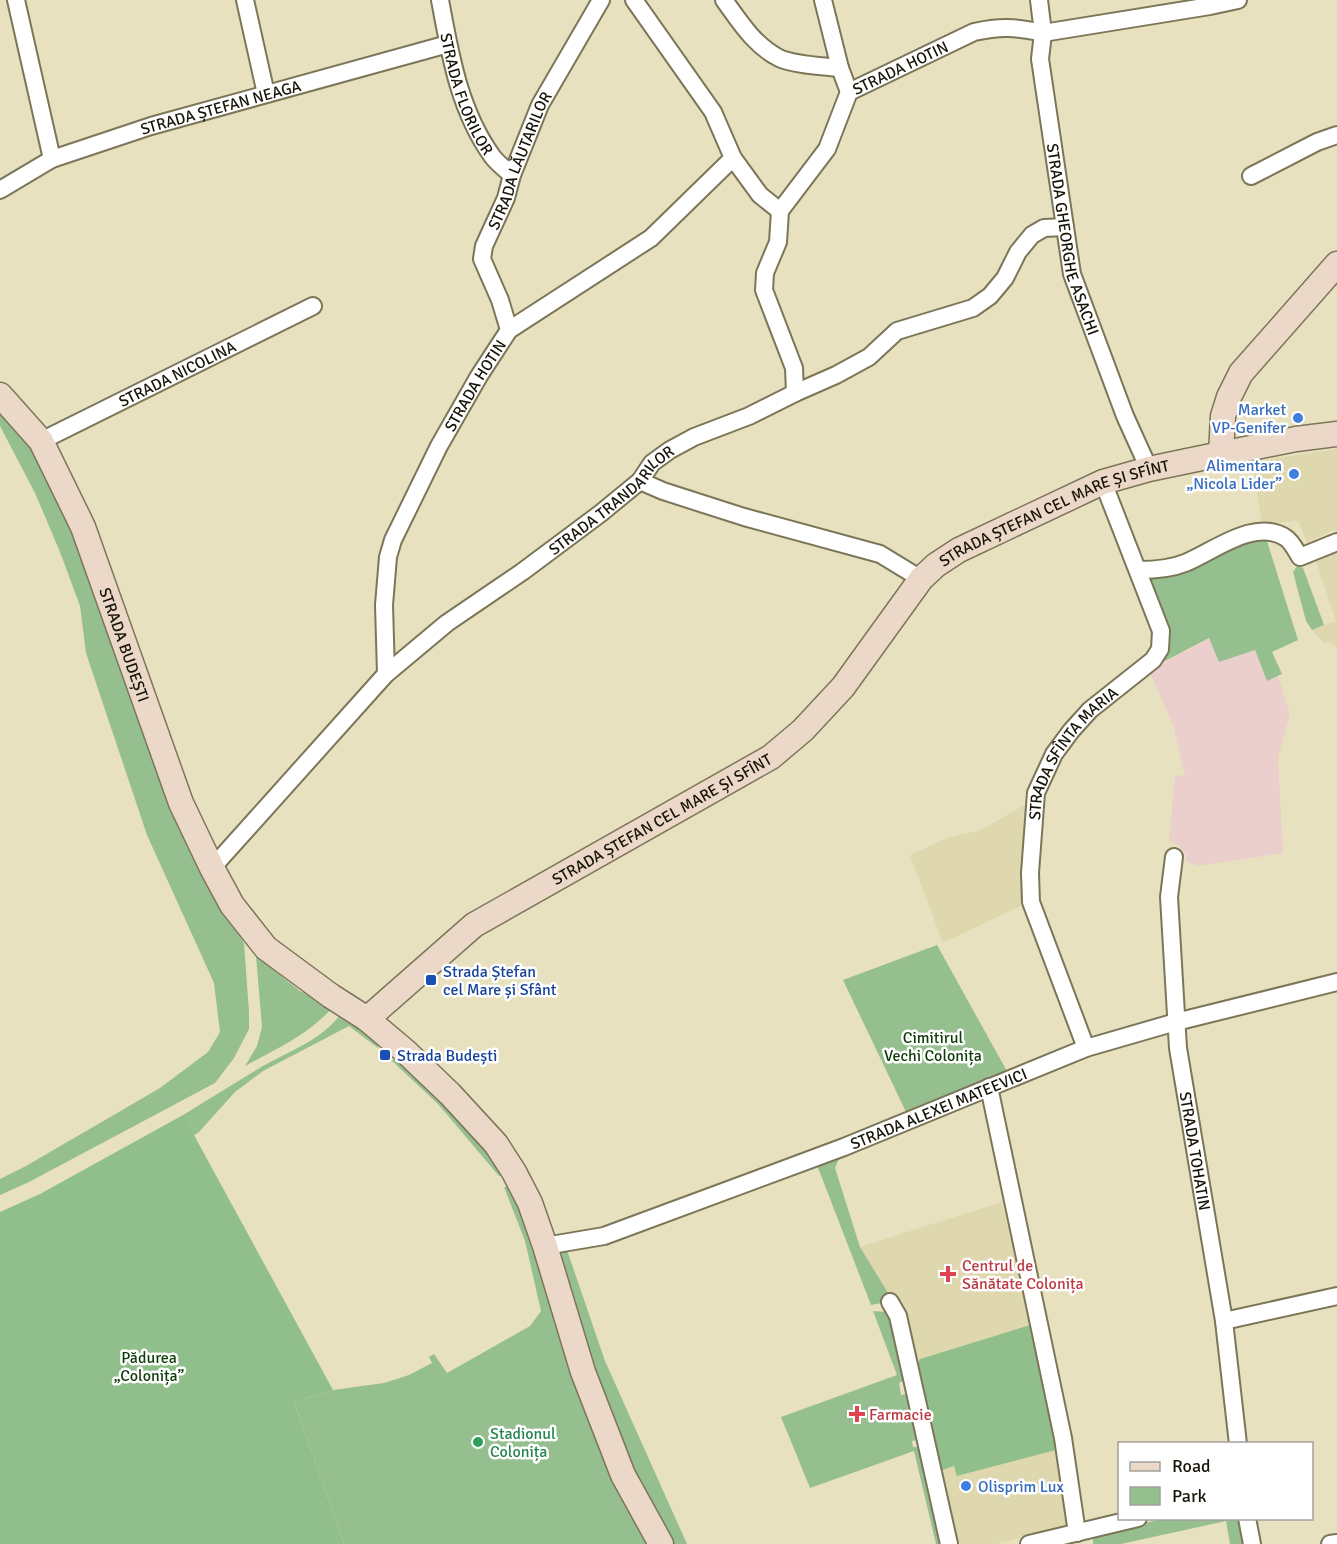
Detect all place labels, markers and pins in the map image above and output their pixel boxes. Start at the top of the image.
place label: Market VP-Genifer [1212,400,1286,438]
marker: Market VP-Genifer [1291,411,1305,425]
place label: Alimentara „Nicola Lider” [1186,456,1282,494]
marker: Alimentara „Nicola Lider” [1287,467,1301,481]
place label: Strada Ștefan cel Mare și Sfânt [443,962,557,1000]
marker: Strada Ștefan cel Mare și Sfânt [424,973,438,987]
place label: Strada Budești [397,1046,497,1066]
marker: Strada Budești [378,1048,392,1062]
place label: Centrul de Sănătate Colonița [962,1256,1084,1294]
marker: Centrul de Sănătate Colonița [939,1265,957,1283]
place label: Farmacie [869,1405,932,1425]
marker: Farmacie [850,1407,864,1421]
place label: Stadionul Colonița [490,1424,556,1462]
marker: Stadionul Colonița [471,1435,485,1449]
place label: Olisprim Lux [978,1477,1064,1497]
marker: Olisprim Lux [959,1479,973,1493]

